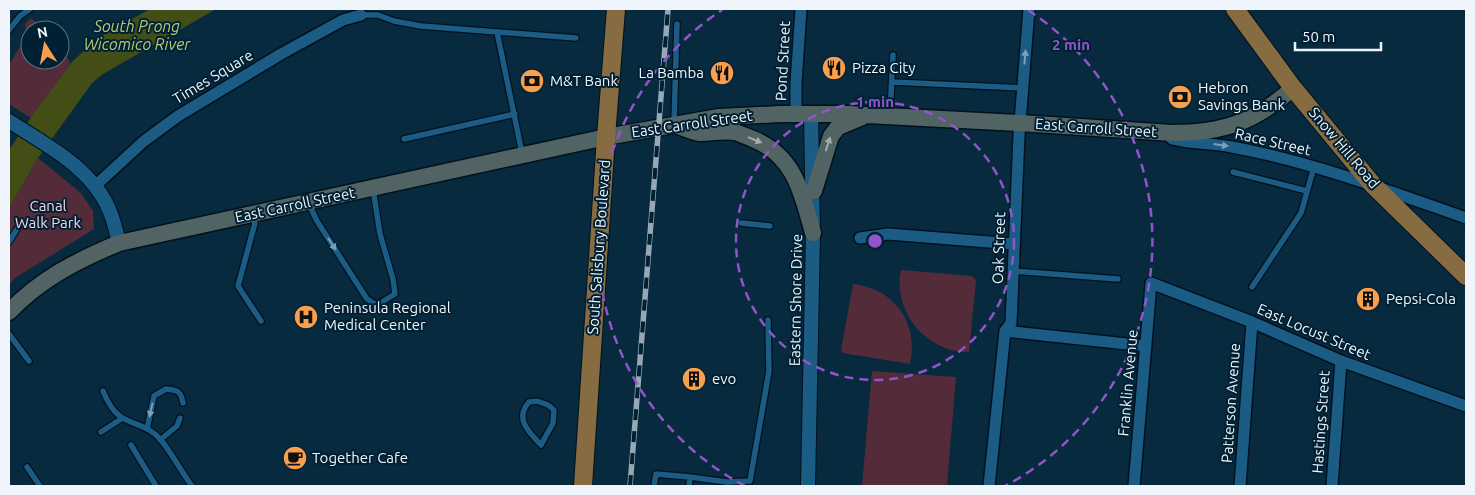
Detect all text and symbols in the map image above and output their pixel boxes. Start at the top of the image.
water label: South Prong Wicomico River [84,17,191,53]
north arrow [20,20,70,70]
street label: Pond Street [772,20,793,101]
scale bar [1295,20,1381,52]
text: N [36,23,49,41]
text: 50 m [1302,28,1335,45]
text: 2 min [1052,36,1090,53]
street label: Times Square [170,46,256,107]
one-way arrow [1021,48,1029,64]
restaurant icon: Pizza City [821,55,847,81]
place label: Pizza City [852,59,916,76]
restaurant icon: La Bamba [709,60,735,86]
place label: La Bamba [639,64,704,81]
bank icon: M&T Bank [519,68,545,94]
place label: M&T Bank [550,72,618,89]
place label: Hebron Savings Bank [1198,79,1285,113]
bank icon: Hebron Savings Bank [1167,84,1193,110]
text: 1 min [856,93,894,110]
street label: Snow Hill Road [1306,104,1383,192]
street label: East Carroll Street [630,107,754,140]
street label: East Carroll Street [1034,115,1158,140]
street label: Race Street [1233,125,1313,159]
one-way arrow [747,136,762,144]
one-way arrow [825,137,832,152]
one-way arrow [1213,141,1229,149]
street label: South Salisbury Boulevard [584,159,613,335]
street label: East Carroll Street [233,183,357,226]
park label: Canal Walk Park [15,197,81,231]
street label: Oak Street [989,211,1008,284]
centre of rings [866,232,884,250]
street label: Eastern Shore Drive [786,234,805,366]
one-way arrow [327,238,337,251]
building icon: Pepsi-Cola [1355,286,1381,312]
place label: Pepsi-Cola [1386,290,1456,307]
place label: Peninsula Regional Medical Center [324,299,451,333]
street label: East Locust Street [1255,300,1374,363]
hospital icon: Peninsula Regional Medical Center [293,304,319,330]
street label: Franklin Avenue [1114,329,1141,437]
street label: Patterson Avenue [1218,342,1243,463]
building icon: evo [681,366,707,392]
place label: evo [712,370,736,387]
street label: Hastings Street [1308,370,1333,474]
one-way arrow [147,403,155,418]
cafe icon: Together Cafe [282,445,308,471]
place label: Together Cafe [312,449,408,466]

